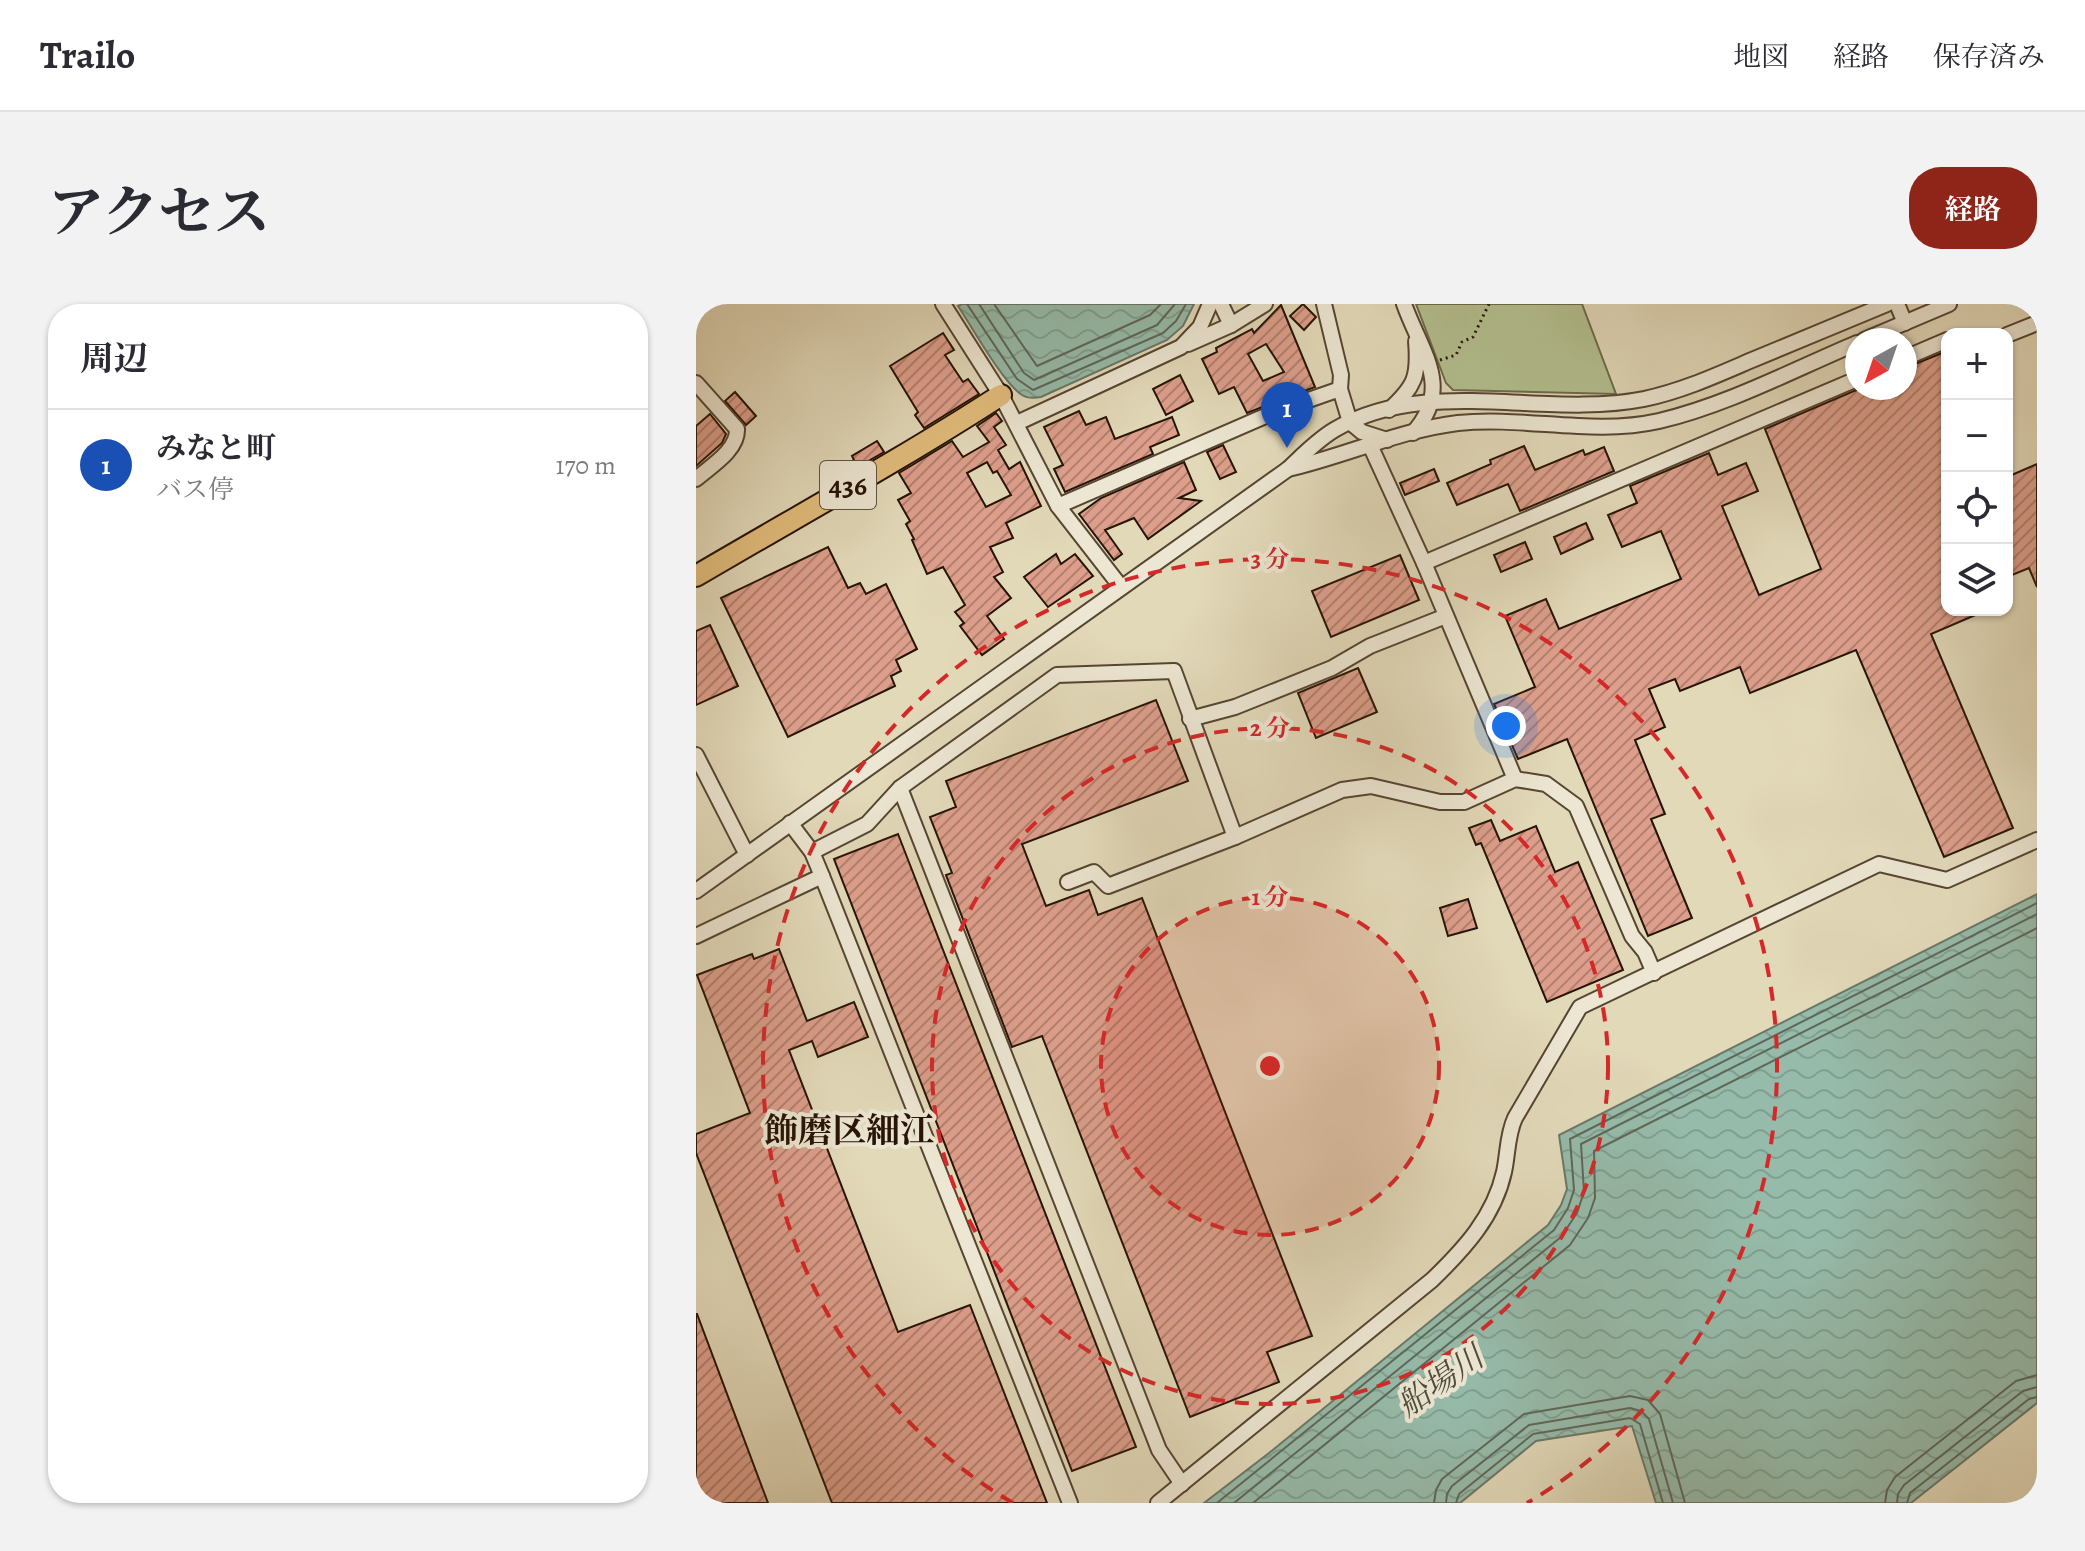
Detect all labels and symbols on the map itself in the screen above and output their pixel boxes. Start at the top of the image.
north arrow [1845,328,1917,400]
pin: 1 [1261,382,1313,448]
road number: 436 [820,461,876,509]
text: 3 分 [1251,543,1289,575]
your location [1486,706,1526,746]
text: 2 分 [1250,712,1290,744]
text: 1 分 [1252,881,1288,913]
centre of rings [1256,1052,1284,1080]
district label: 飾磨区細江 [764,1107,934,1154]
water label: 船場川 [1388,1334,1494,1427]

